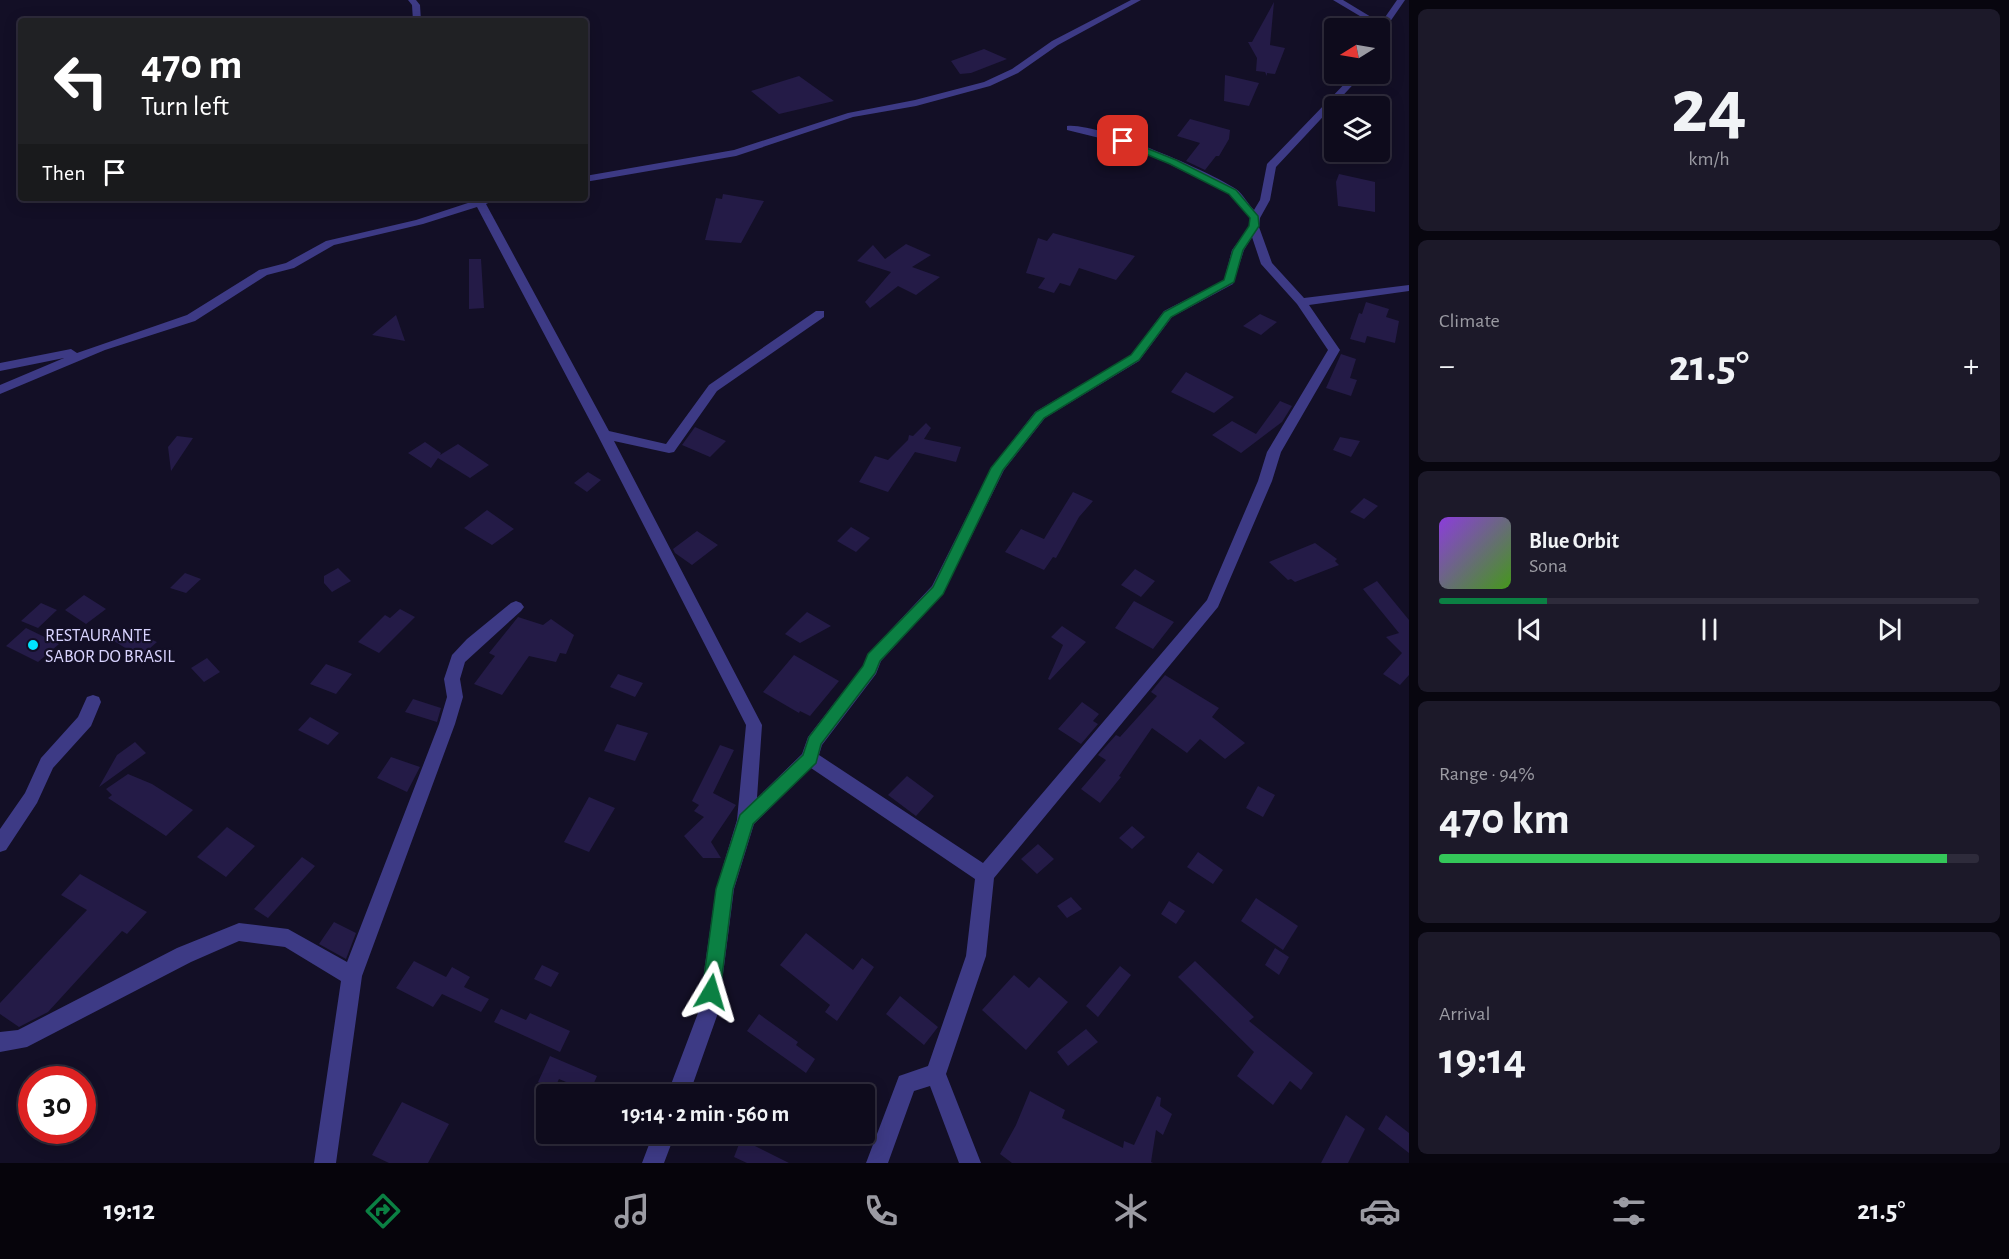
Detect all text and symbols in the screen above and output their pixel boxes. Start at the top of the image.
north arrow [1324,18,1390,84]
map controls [1324,18,1390,162]
icon: left [42,42,120,120]
text: 470 m [141,44,242,86]
text: 24 [1671,69,1747,147]
text: Turn left [141,93,229,120]
button: layers [1324,96,1390,162]
pin [1097,115,1148,166]
icon: arrive [1106,124,1139,157]
text: km/h [1688,149,1730,169]
icon: arrive [98,156,131,189]
text: Then [42,162,86,184]
text: Climate [1439,311,1500,331]
text: 21.5° [1669,344,1749,389]
text: − [1439,350,1455,383]
text: + [1963,350,1979,383]
text: Blue Orbit [1529,530,1619,552]
text: Sona [1529,556,1567,576]
icon: previous [1513,613,1546,646]
icon: pause [1693,613,1726,646]
icon: next [1873,613,1906,646]
place label: RESTAURANTE SABOR DO BRASIL [45,627,175,666]
marker: RESTAURANTE SABOR DO BRASIL [26,638,40,652]
text: Range · 94% [1439,764,1535,784]
text: 470 km [1439,797,1570,842]
position arrow [679,960,743,1024]
text: Arrival [1439,1004,1490,1024]
text: 19:14 [1439,1037,1526,1082]
speed limit sign: 30 [18,1066,96,1144]
text: 19:14 · 2 min · 560 m [622,1103,789,1125]
icon: directions [362,1190,404,1232]
icon: music [611,1190,653,1232]
icon: phone [860,1190,902,1232]
icon: climate [1110,1190,1152,1232]
icon: car [1359,1190,1401,1232]
icon: filters [1608,1190,1650,1232]
text: 19:12 [104,1197,155,1224]
text: 21.5° [1857,1197,1905,1224]

